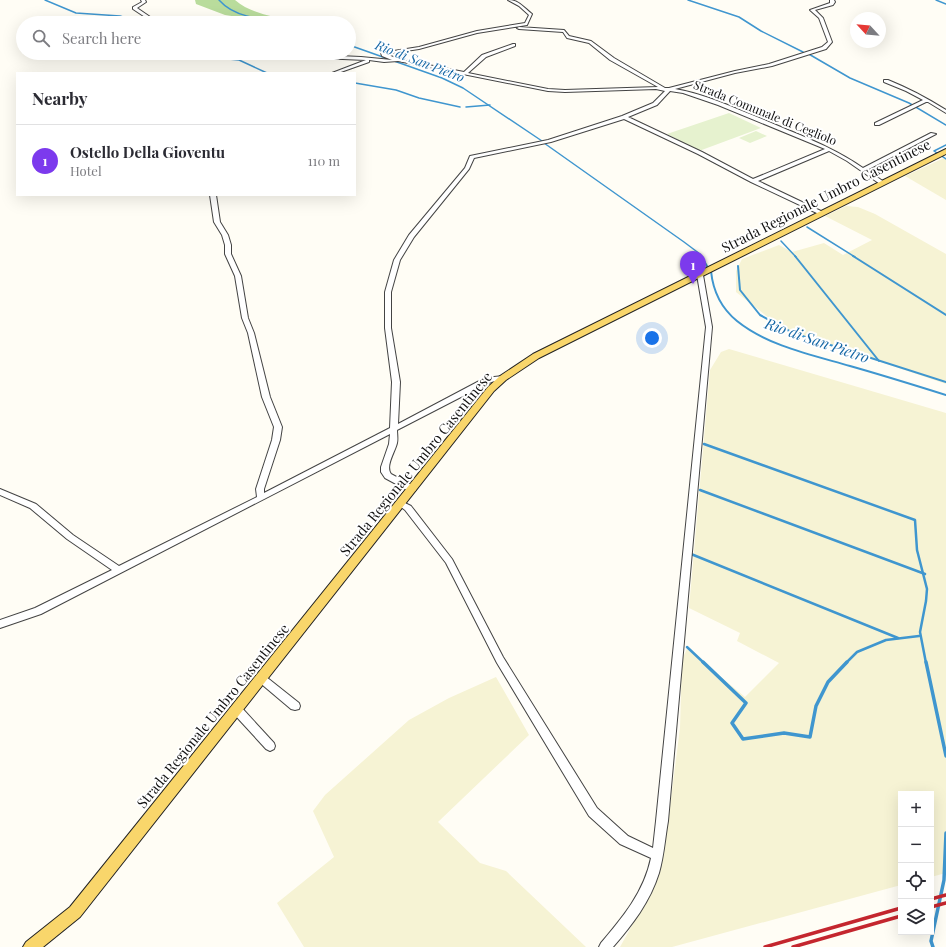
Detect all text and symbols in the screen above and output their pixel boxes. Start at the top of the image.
north arrow [850,12,886,48]
search box [16,16,356,60]
icon: search [30,27,52,49]
text: Search here [62,28,141,48]
water label: Rio di San Pietro [372,35,467,85]
street label: Strada Comunale di Cegliolo [691,76,840,148]
text: Nearby [32,87,87,109]
street label: Strada Regionale Umbro Casentinese [718,134,934,257]
text: Ostello Della Gioventu [70,142,225,162]
text: 1 [43,152,47,169]
text: 110 m [308,152,340,169]
text: Hotel [70,162,102,179]
pin: 1 [680,251,706,284]
water label: Rio di San Pietro [762,313,872,367]
your location [642,328,662,348]
street label: Strada Regionale Umbro Casentinese [335,368,496,560]
street label: Strada Regionale Umbro Casentinese [132,620,293,812]
map controls [898,791,934,935]
button: + [898,791,934,827]
button: − [898,827,934,863]
button: locate [898,863,934,899]
button: layers [898,899,934,935]

